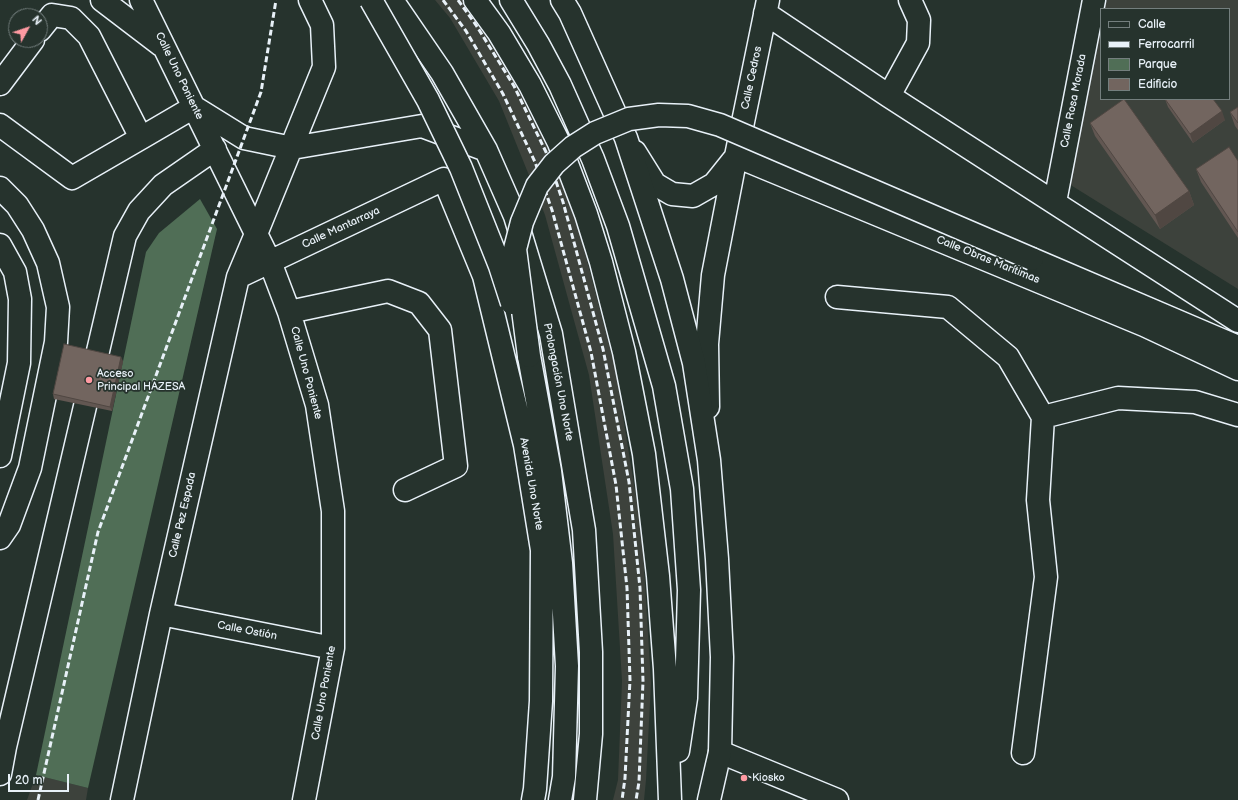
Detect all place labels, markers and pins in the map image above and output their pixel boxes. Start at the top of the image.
place label: Acceso Principal HAZESA [97,367,185,393]
marker: Acceso Principal HAZESA [84,375,94,385]
place label: Kiosko [752,771,785,785]
marker: Kiosko [739,773,749,783]

